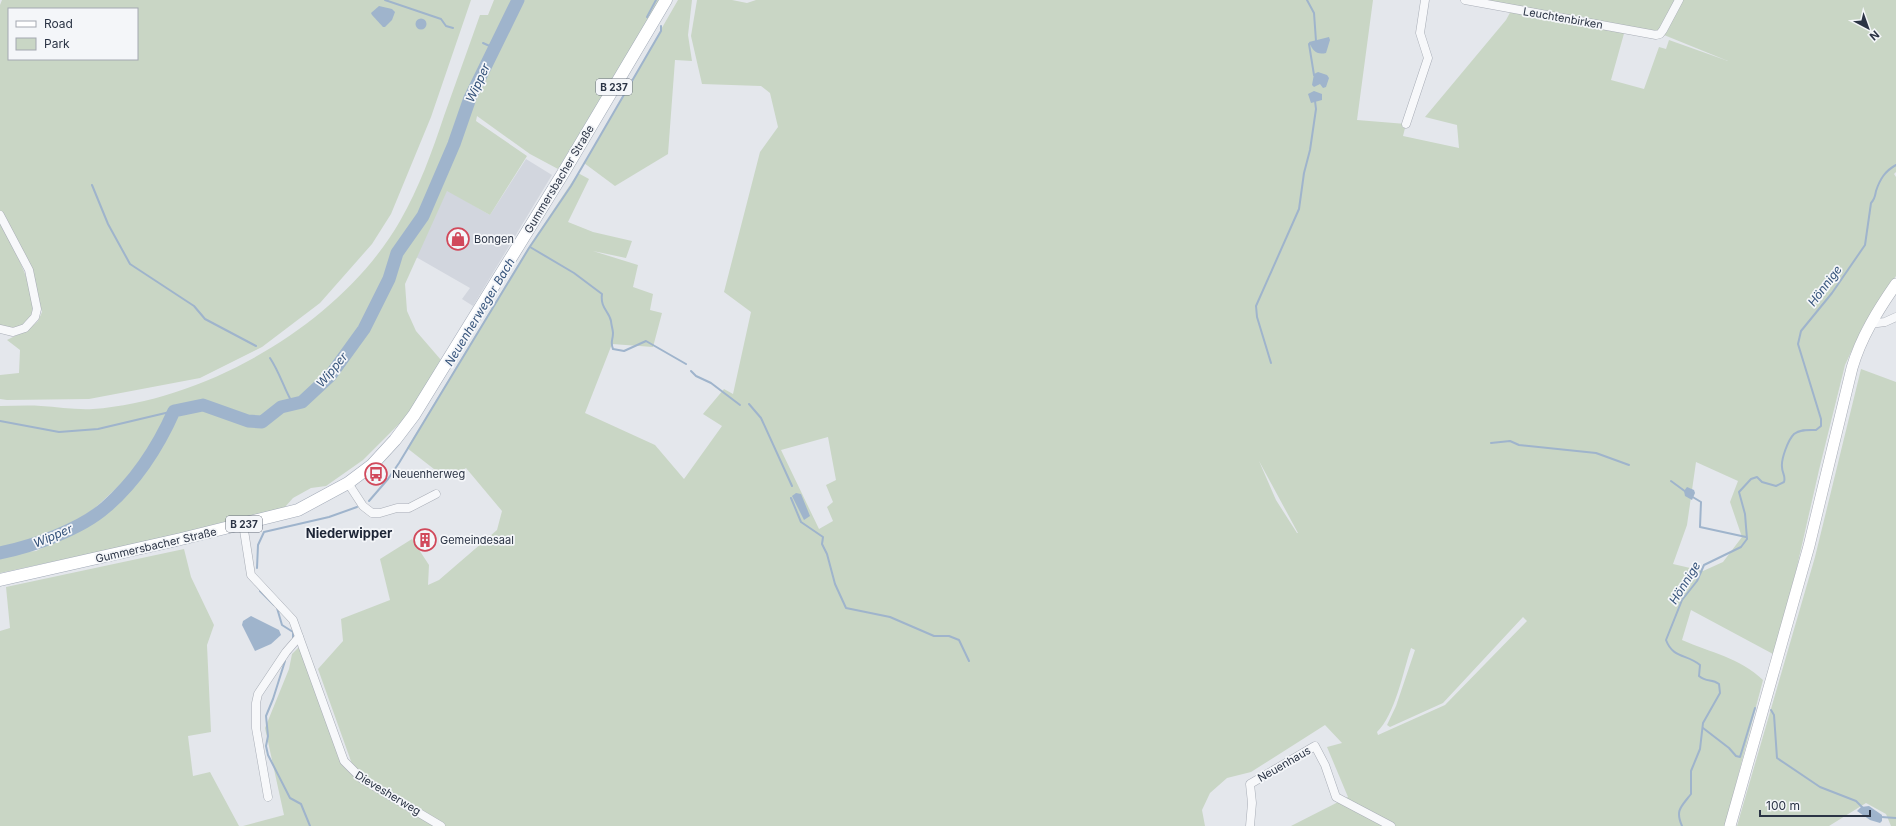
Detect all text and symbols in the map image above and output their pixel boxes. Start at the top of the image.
street label: Leuchtenbirken [1522,4,1604,32]
legend [8,8,138,60]
north arrow [1848,8,1888,48]
text: Road [44,16,73,31]
text: N [1867,28,1882,44]
text: Park [44,36,70,51]
water label: Wipper [462,61,493,104]
road number: B 237 [596,79,632,95]
street label: Gummersbacher Straße [521,122,597,236]
shop icon: Bongen [445,226,471,252]
place label: Bongen [474,232,514,246]
water label: Neuenherweger Bach [441,255,518,369]
water label: Hönnige [1804,262,1845,309]
water label: Wipper [313,349,351,390]
bus stop icon: Neuenherweg [363,461,389,487]
place label: Neuenherweg [392,467,465,481]
road number: B 237 [226,516,262,532]
water label: Wipper [31,520,75,550]
street label: Gummersbacher Straße [94,524,218,566]
district label: Niederwipper [306,525,393,541]
building icon: Gemeindesaal [412,527,438,553]
place label: Gemeindesaal [440,533,514,547]
water label: Hönnige [1666,559,1704,607]
street label: Neuenhaus [1255,743,1313,785]
street label: Dievesherweg [353,768,423,818]
scale bar [1760,792,1870,818]
text: 100 m [1766,798,1800,813]

